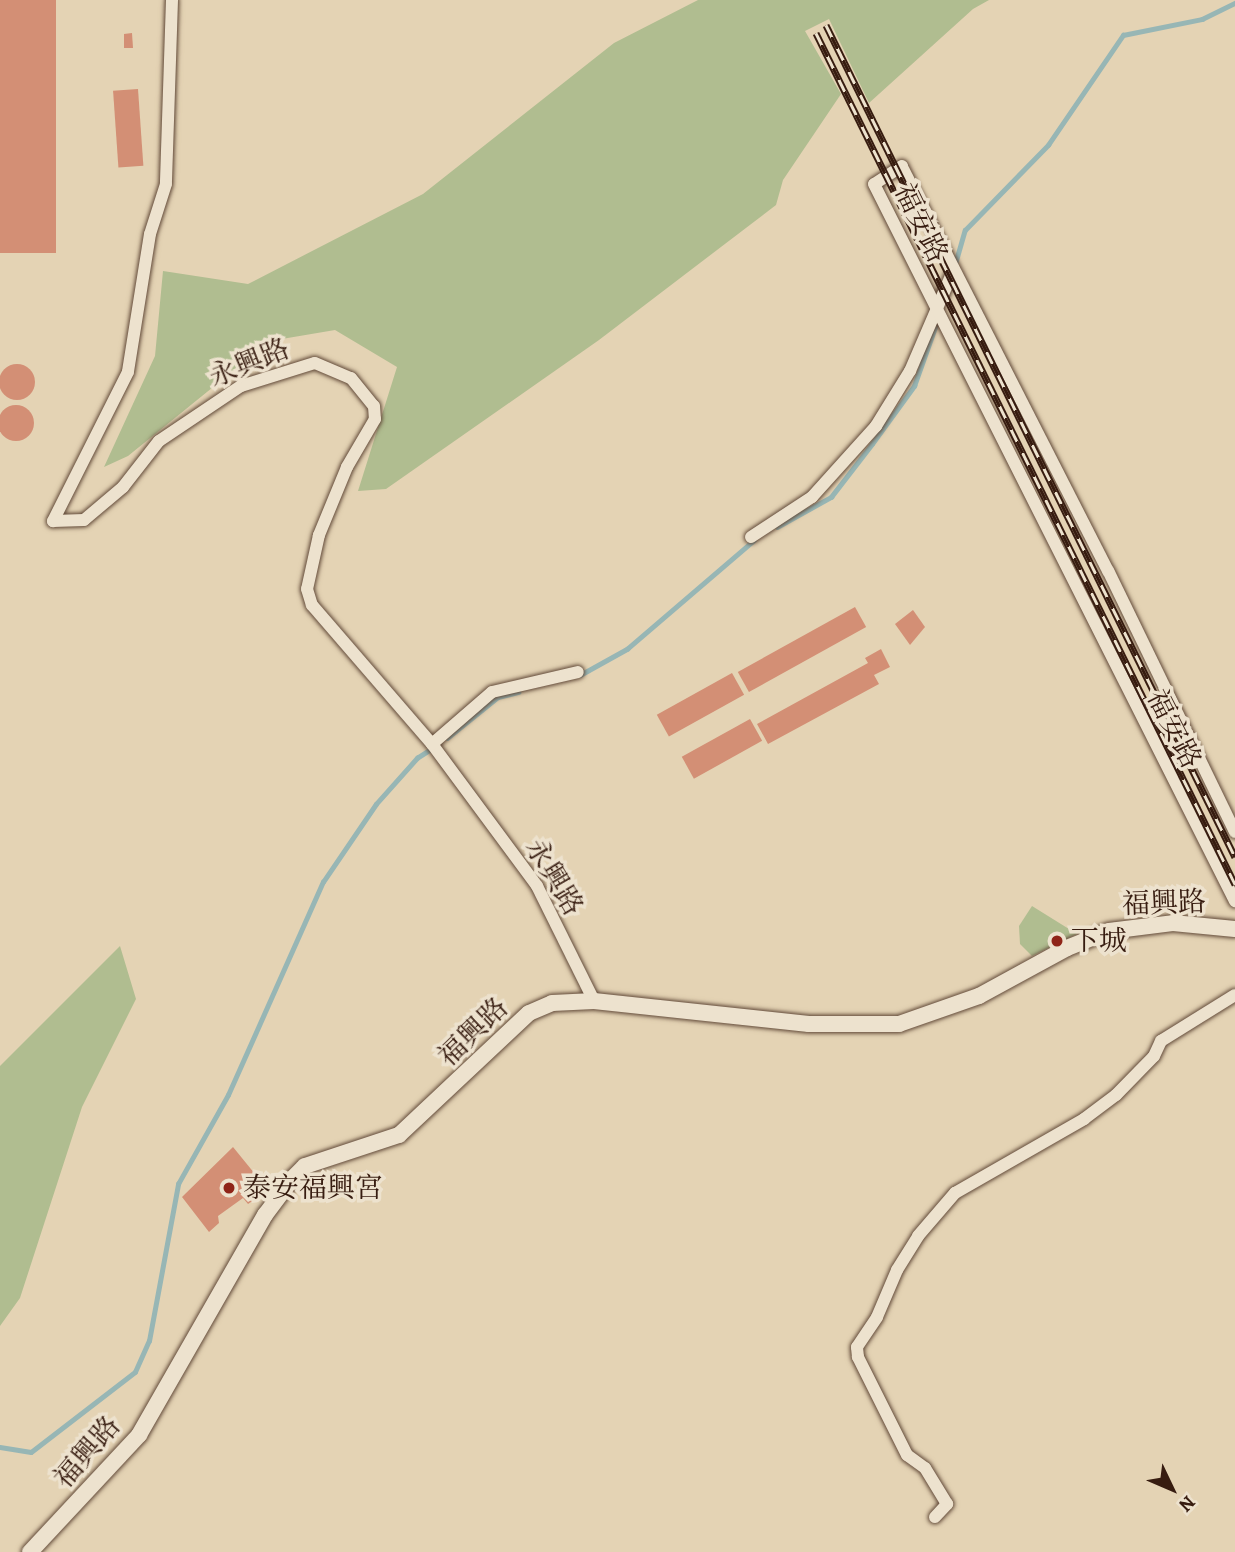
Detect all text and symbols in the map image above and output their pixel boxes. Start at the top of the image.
street label: 福安路 [887,178,955,268]
street label: 永興路 [204,332,294,394]
street label: 福安路 [1140,684,1208,774]
street label: 永興路 [518,832,590,922]
street label: 福興路 [1121,885,1207,921]
place label: 下城 [1071,924,1127,958]
marker: 下城 [1049,933,1065,949]
street label: 福興路 [431,991,515,1073]
place label: 泰安福興宮 [243,1171,383,1205]
marker: 泰安福興宮 [221,1180,237,1196]
street label: 福興路 [47,1409,127,1495]
north arrow [1137,1454,1207,1524]
text: N [1173,1490,1201,1518]

